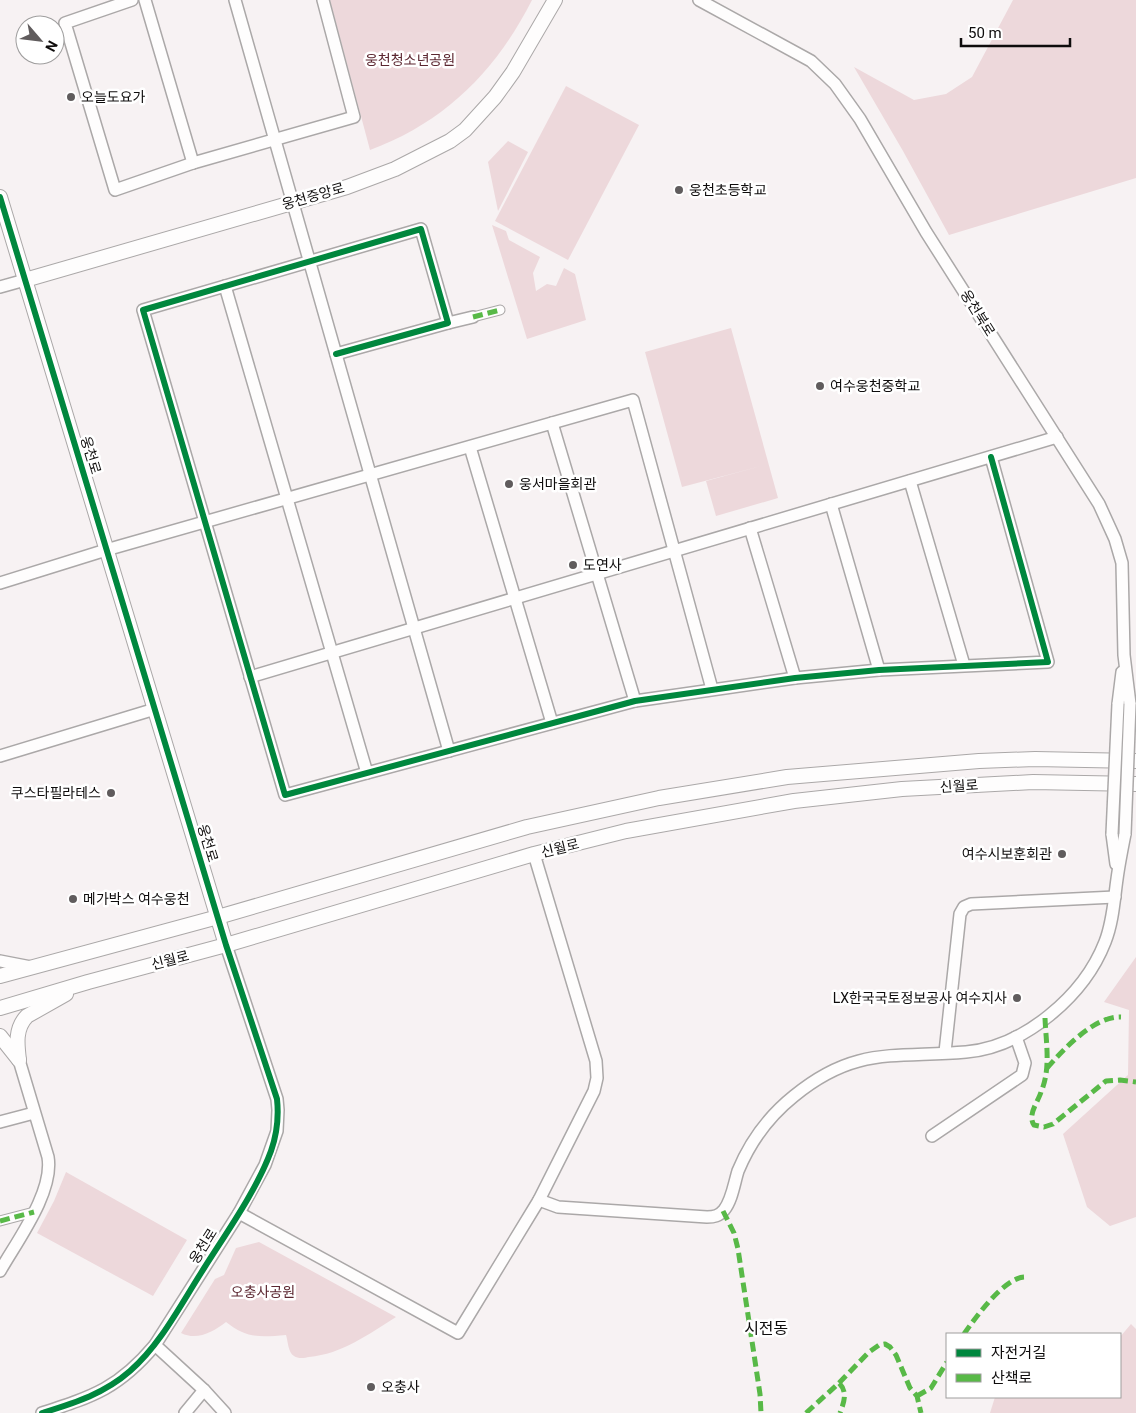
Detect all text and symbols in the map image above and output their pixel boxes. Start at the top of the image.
north arrow [15,15,65,65]
scale bar [961,15,1070,47]
text: 50 m [968,24,1002,42]
text: N [42,38,61,54]
park label: 웅천청소년공원 [365,52,455,68]
place label: 오늘도요가 [81,89,146,105]
marker: 오늘도요가 [65,91,77,103]
street label: 웅천중앙로 [280,179,346,213]
place label: 웅천초등학교 [689,182,766,198]
marker: 웅천초등학교 [673,184,685,196]
street label: 웅천북로 [958,287,998,339]
place label: 여수웅천중학교 [830,378,920,394]
marker: 여수웅천중학교 [814,380,826,392]
street label: 웅천로 [78,434,104,476]
place label: 웅서마을회관 [519,476,596,492]
marker: 웅서마을회관 [503,478,515,490]
place label: 도연사 [583,557,622,573]
marker: 도연사 [567,559,579,571]
street label: 신월로 [939,777,979,795]
place label: 쿠스타필라테스 [11,785,101,801]
marker: 쿠스타필라테스 [105,787,117,799]
street label: 웅천로 [195,822,221,864]
street label: 신월로 [539,836,581,860]
place label: 여수시보훈회관 [962,846,1052,862]
marker: 여수시보훈회관 [1056,848,1068,860]
place label: 메가박스 여수웅천 [83,891,190,907]
marker: 메가박스 여수웅천 [67,893,79,905]
street label: 신월로 [149,947,191,973]
place label: LX한국국토정보공사 여수지사 [833,990,1007,1006]
marker: LX한국국토정보공사 여수지사 [1011,992,1023,1004]
street label: 웅천로 [186,1225,220,1267]
park label: 오충사공원 [231,1284,295,1300]
district label: 시전동 [744,1319,788,1338]
legend [946,1333,1121,1398]
text: 자전거길 [991,1344,1046,1362]
text: 산책로 [991,1369,1032,1387]
place label: 오충사 [381,1379,420,1395]
marker: 오충사 [365,1381,377,1393]

